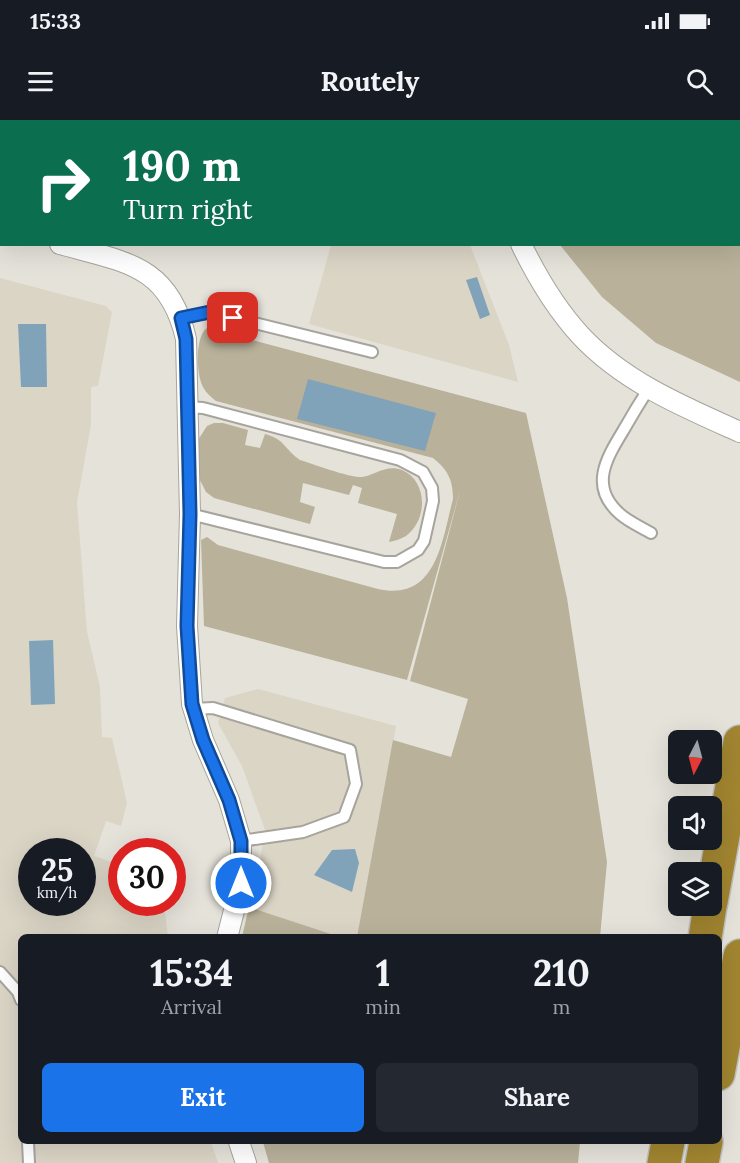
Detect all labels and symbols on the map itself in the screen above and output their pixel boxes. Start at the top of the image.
pin [207,292,258,343]
north arrow [668,730,722,784]
speed limit sign: 30 [108,838,186,916]
position arrow [209,851,273,915]

